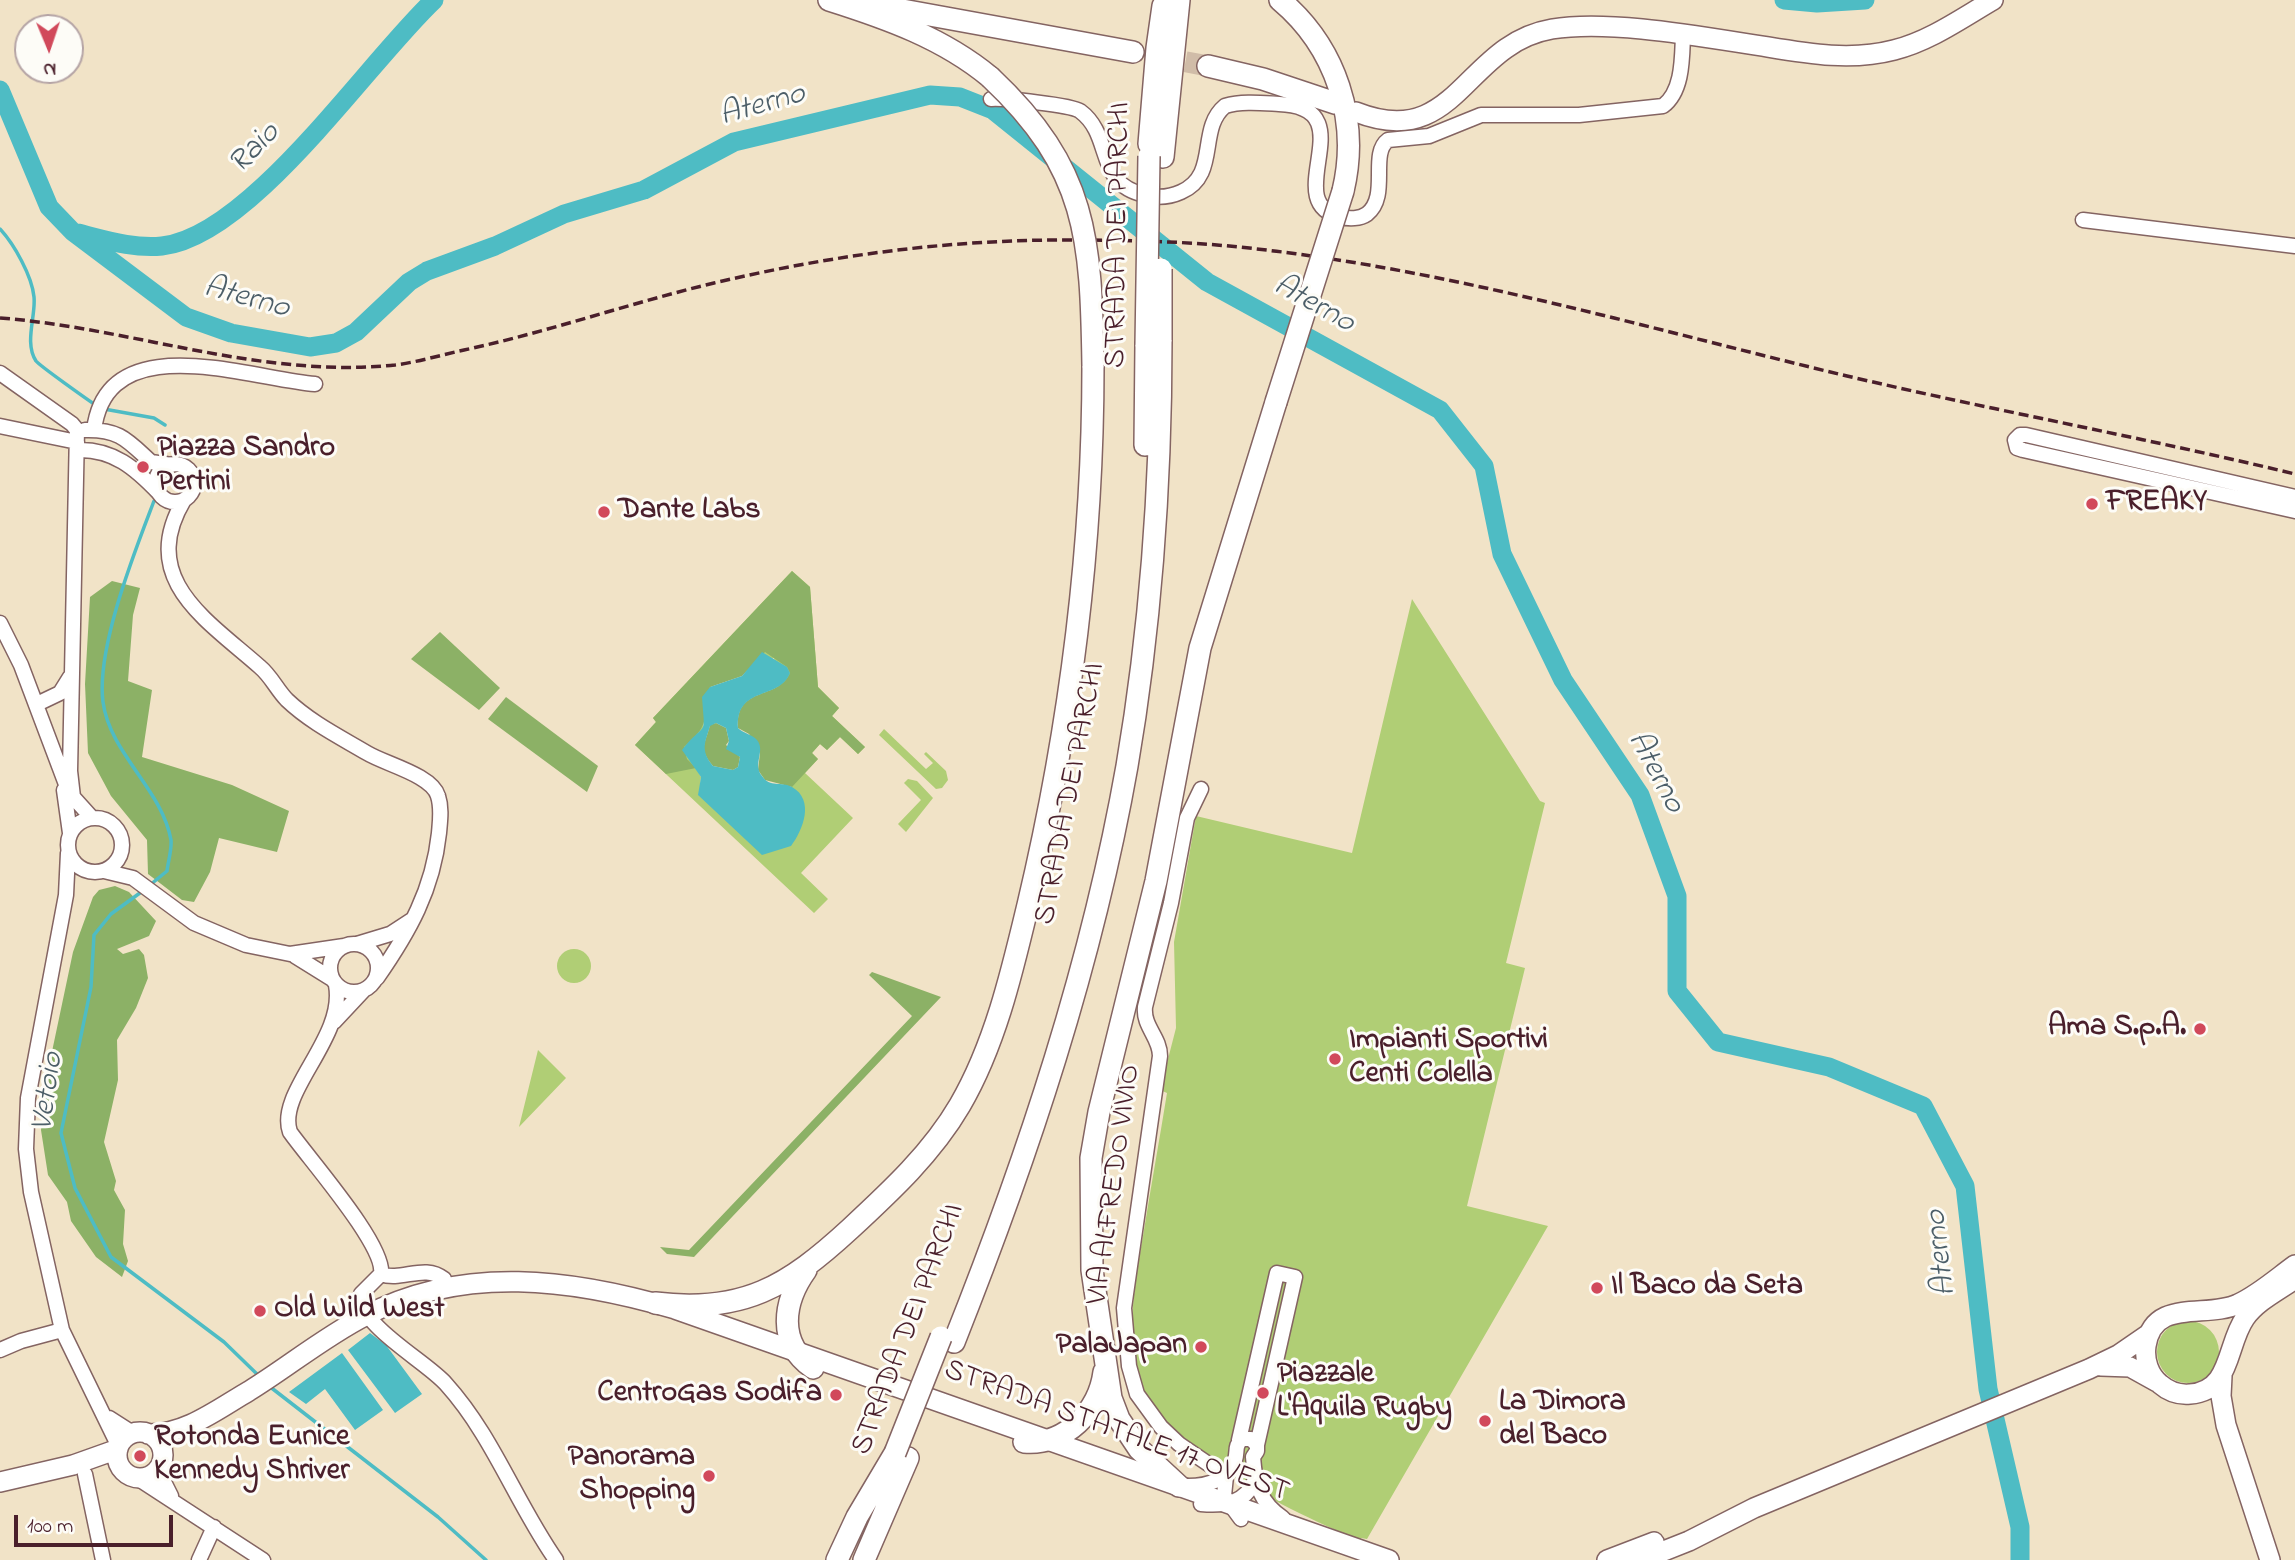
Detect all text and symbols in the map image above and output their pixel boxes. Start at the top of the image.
north arrow [14,14,84,84]
text: N [43,55,57,82]
water label: Aterno [716,77,810,137]
street label: STRADA DEI PARCHI [1100,102,1140,368]
water label: Raio [222,116,290,184]
water label: Aterno [1266,268,1360,344]
water label: Aterno [199,270,293,330]
place label: Piazza Sandro Pertini [157,432,335,503]
marker: Piazza Sandro Pertini [135,459,151,475]
place label: FREAKY [2106,486,2207,522]
place label: Dante Labs [618,494,760,530]
marker: FREAKY [2084,496,2100,512]
marker: Dante Labs [596,504,612,520]
street label: STRADA DEI PARCHI [1029,660,1115,928]
water label: Aterno [1617,726,1691,820]
place label: Ama S.p.A. [2048,1011,2186,1047]
marker: Ama S.p.A. [2192,1021,2208,1037]
place label: Impianti Sportivi Centi Colella [1349,1024,1548,1094]
water label: Vetoio [25,1050,75,1134]
marker: Impianti Sportivi Centi Colella [1327,1051,1343,1067]
street label: VIA ALFREDO VIVIO [1081,1063,1151,1307]
street label: STRADA DEI PARCHI [846,1199,974,1461]
water label: Aterno [1919,1207,1967,1299]
place label: Il Baco da Seta [1611,1270,1803,1306]
marker: Il Baco da Seta [1589,1280,1605,1296]
place label: Old Wild West [274,1293,445,1329]
marker: Old Wild West [252,1303,268,1319]
place label: PalaJapan [1056,1329,1187,1365]
marker: PalaJapan [1193,1339,1209,1355]
street label: STRADA STATALE 17 OVEST [938,1354,1294,1512]
place label: Piazzale L'Aquila Rugby [1277,1358,1452,1428]
place label: CentroGas Sodifa [597,1377,822,1413]
marker: Piazzale L'Aquila Rugby [1255,1385,1271,1401]
place label: La Dimora del Baco [1499,1386,1626,1456]
marker: CentroGas Sodifa [828,1387,844,1403]
marker: La Dimora del Baco [1477,1413,1493,1429]
place label: Rotonda Eunice Kennedy Shriver [154,1421,349,1492]
place label: Panorama Shopping [568,1441,695,1512]
marker: Rotonda Eunice Kennedy Shriver [132,1448,148,1464]
marker: Panorama Shopping [701,1468,717,1484]
scale bar [18,1500,177,1544]
text: 100 m [27,1512,73,1542]

